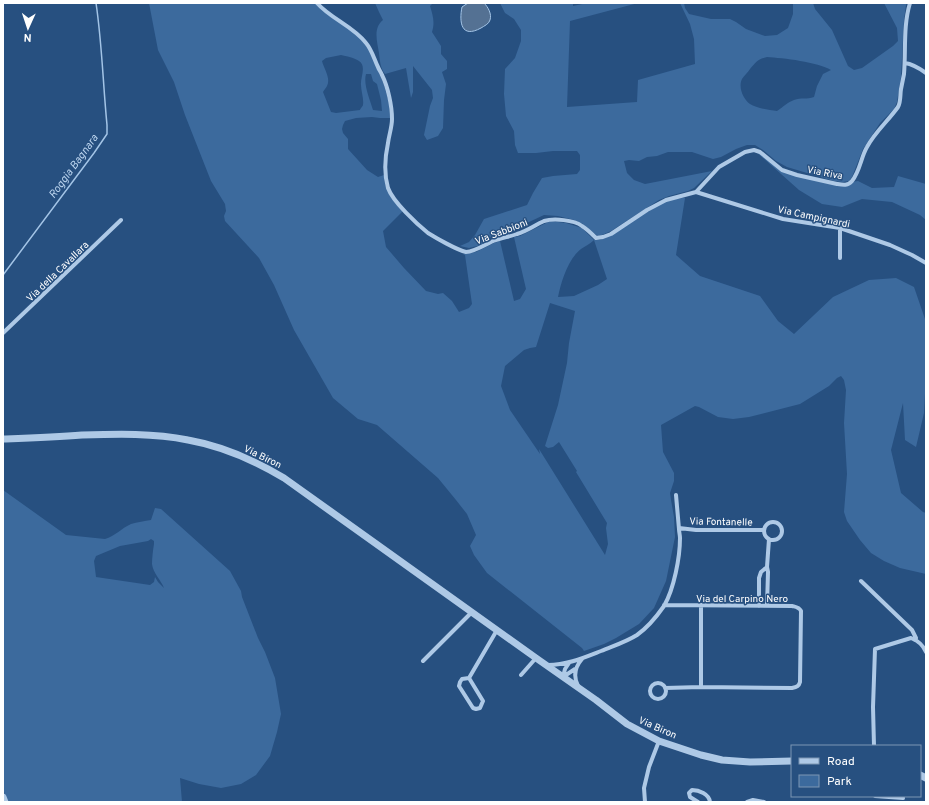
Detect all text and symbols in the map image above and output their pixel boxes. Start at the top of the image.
north arrow [8,8,48,48]
text: N [23,30,32,44]
water label: Roggia Bagnara [46,132,102,201]
street label: Via Riva [806,164,844,183]
street label: Via Campignardi [776,203,851,232]
street label: Via Sabbioni [473,216,530,248]
street label: Via della Cavallara [24,239,92,305]
street label: Via Biron [241,443,283,472]
street label: Via Fontanelle [689,515,753,530]
street label: Via del Carpino Nero [696,593,788,606]
street label: Via Biron [636,714,679,743]
legend [791,745,921,797]
text: Road [827,754,855,770]
text: Park [827,774,852,790]

